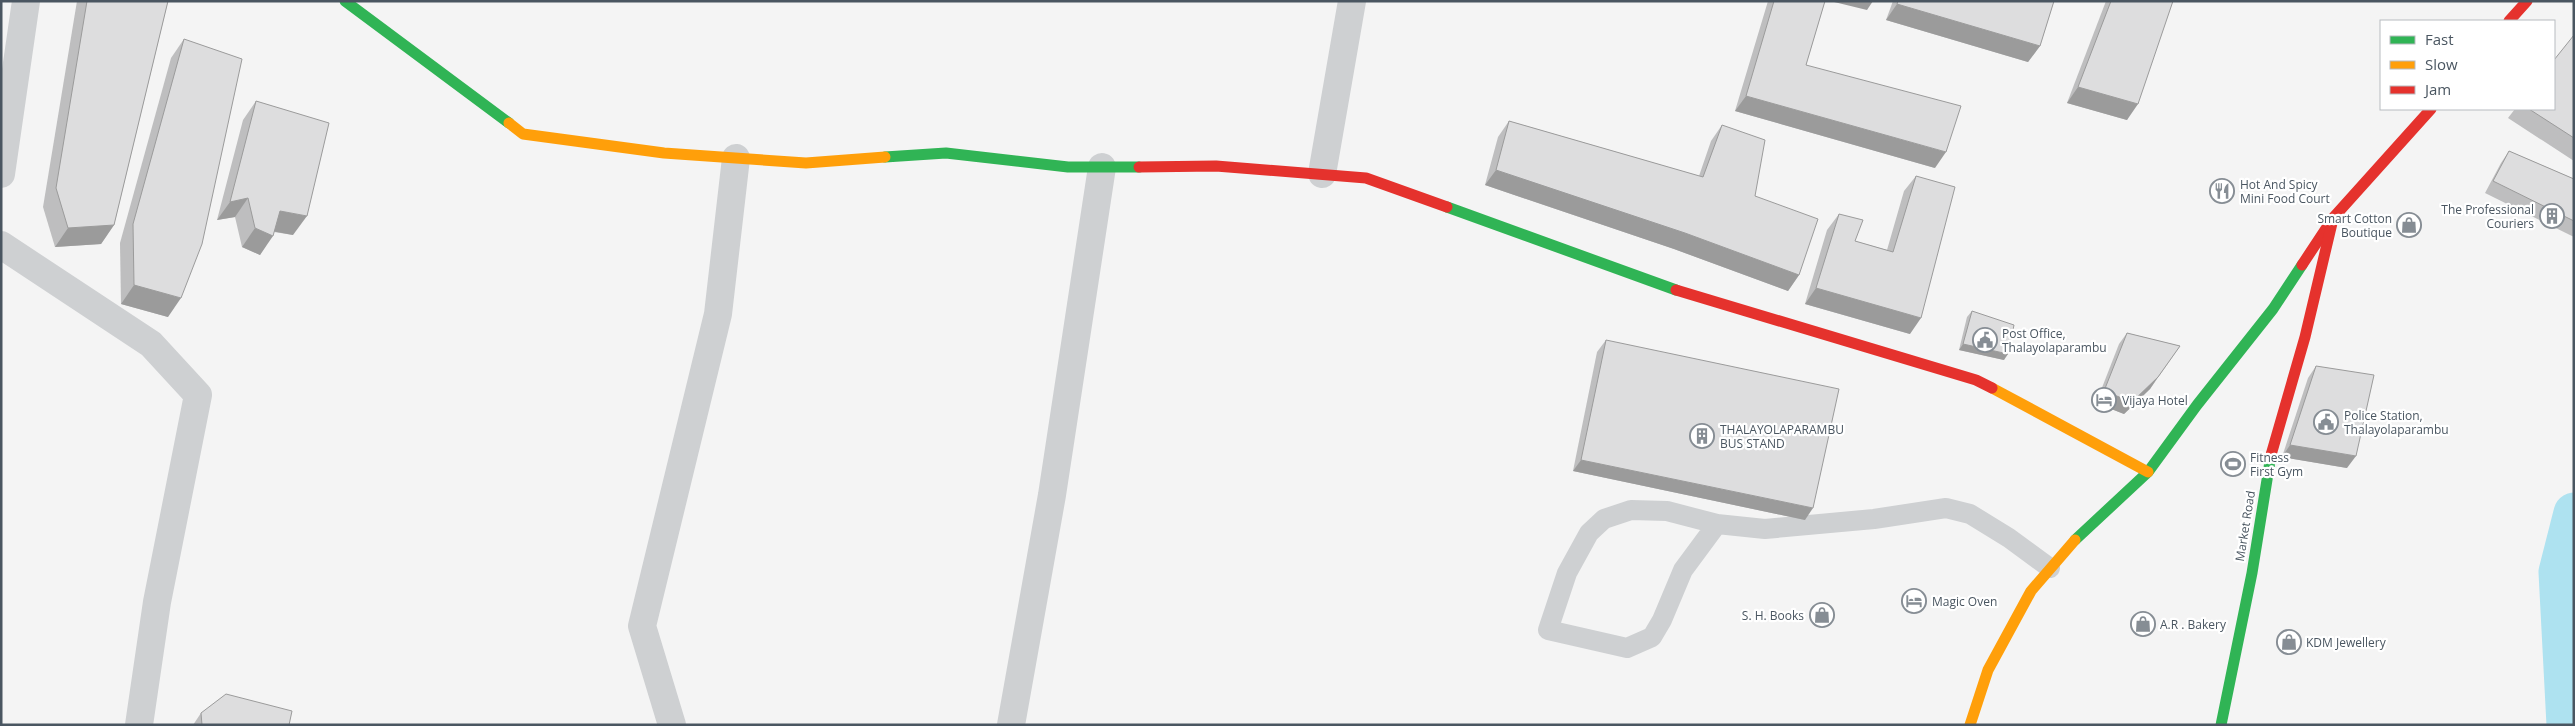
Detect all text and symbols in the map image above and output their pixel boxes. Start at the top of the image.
legend [2380,20,2555,110]
text: Fast [2425,29,2454,49]
text: Slow [2425,54,2458,74]
text: Jam [2423,79,2451,99]
place label: Hot And Spicy Mini Food Court [2240,176,2330,207]
restaurant icon: Hot And Spicy Mini Food Court [2209,178,2235,204]
place label: The Professional Couriers [2441,201,2534,232]
building icon: The Professional Couriers [2539,203,2565,229]
place label: Smart Cotton Boutique [2317,210,2392,241]
shop icon: Smart Cotton Boutique [2396,212,2422,238]
place label: Post Office, Thalayolaparambu [2002,325,2107,356]
public building icon: Post Office, Thalayolaparambu [1972,327,1998,353]
hotel icon: Vijaya Hotel [2091,387,2117,413]
place label: Vijaya Hotel [2122,392,2188,409]
place label: Police Station, Thalayolaparambu [2344,407,2449,438]
public building icon: Police Station, Thalayolaparambu [2313,409,2339,435]
place label: THALAYOLAPARAMBU BUS STAND [1720,421,1844,452]
building icon: THALAYOLAPARAMBU BUS STAND [1689,423,1715,449]
place label: Fitness First Gym [2250,449,2303,480]
sports icon: Fitness First Gym [2220,451,2246,477]
street label: Market Road [2231,489,2259,563]
hotel icon: Magic Oven [1901,588,1927,614]
place label: Magic Oven [1932,593,1997,610]
shop icon: S. H. Books [1809,602,1835,628]
place label: S. H. Books [1742,607,1804,624]
shop icon: A.R . Bakery [2130,611,2156,637]
place label: A.R . Bakery [2160,616,2227,633]
shop icon: KDM Jewellery [2276,629,2302,655]
place label: KDM Jewellery [2306,634,2387,651]

